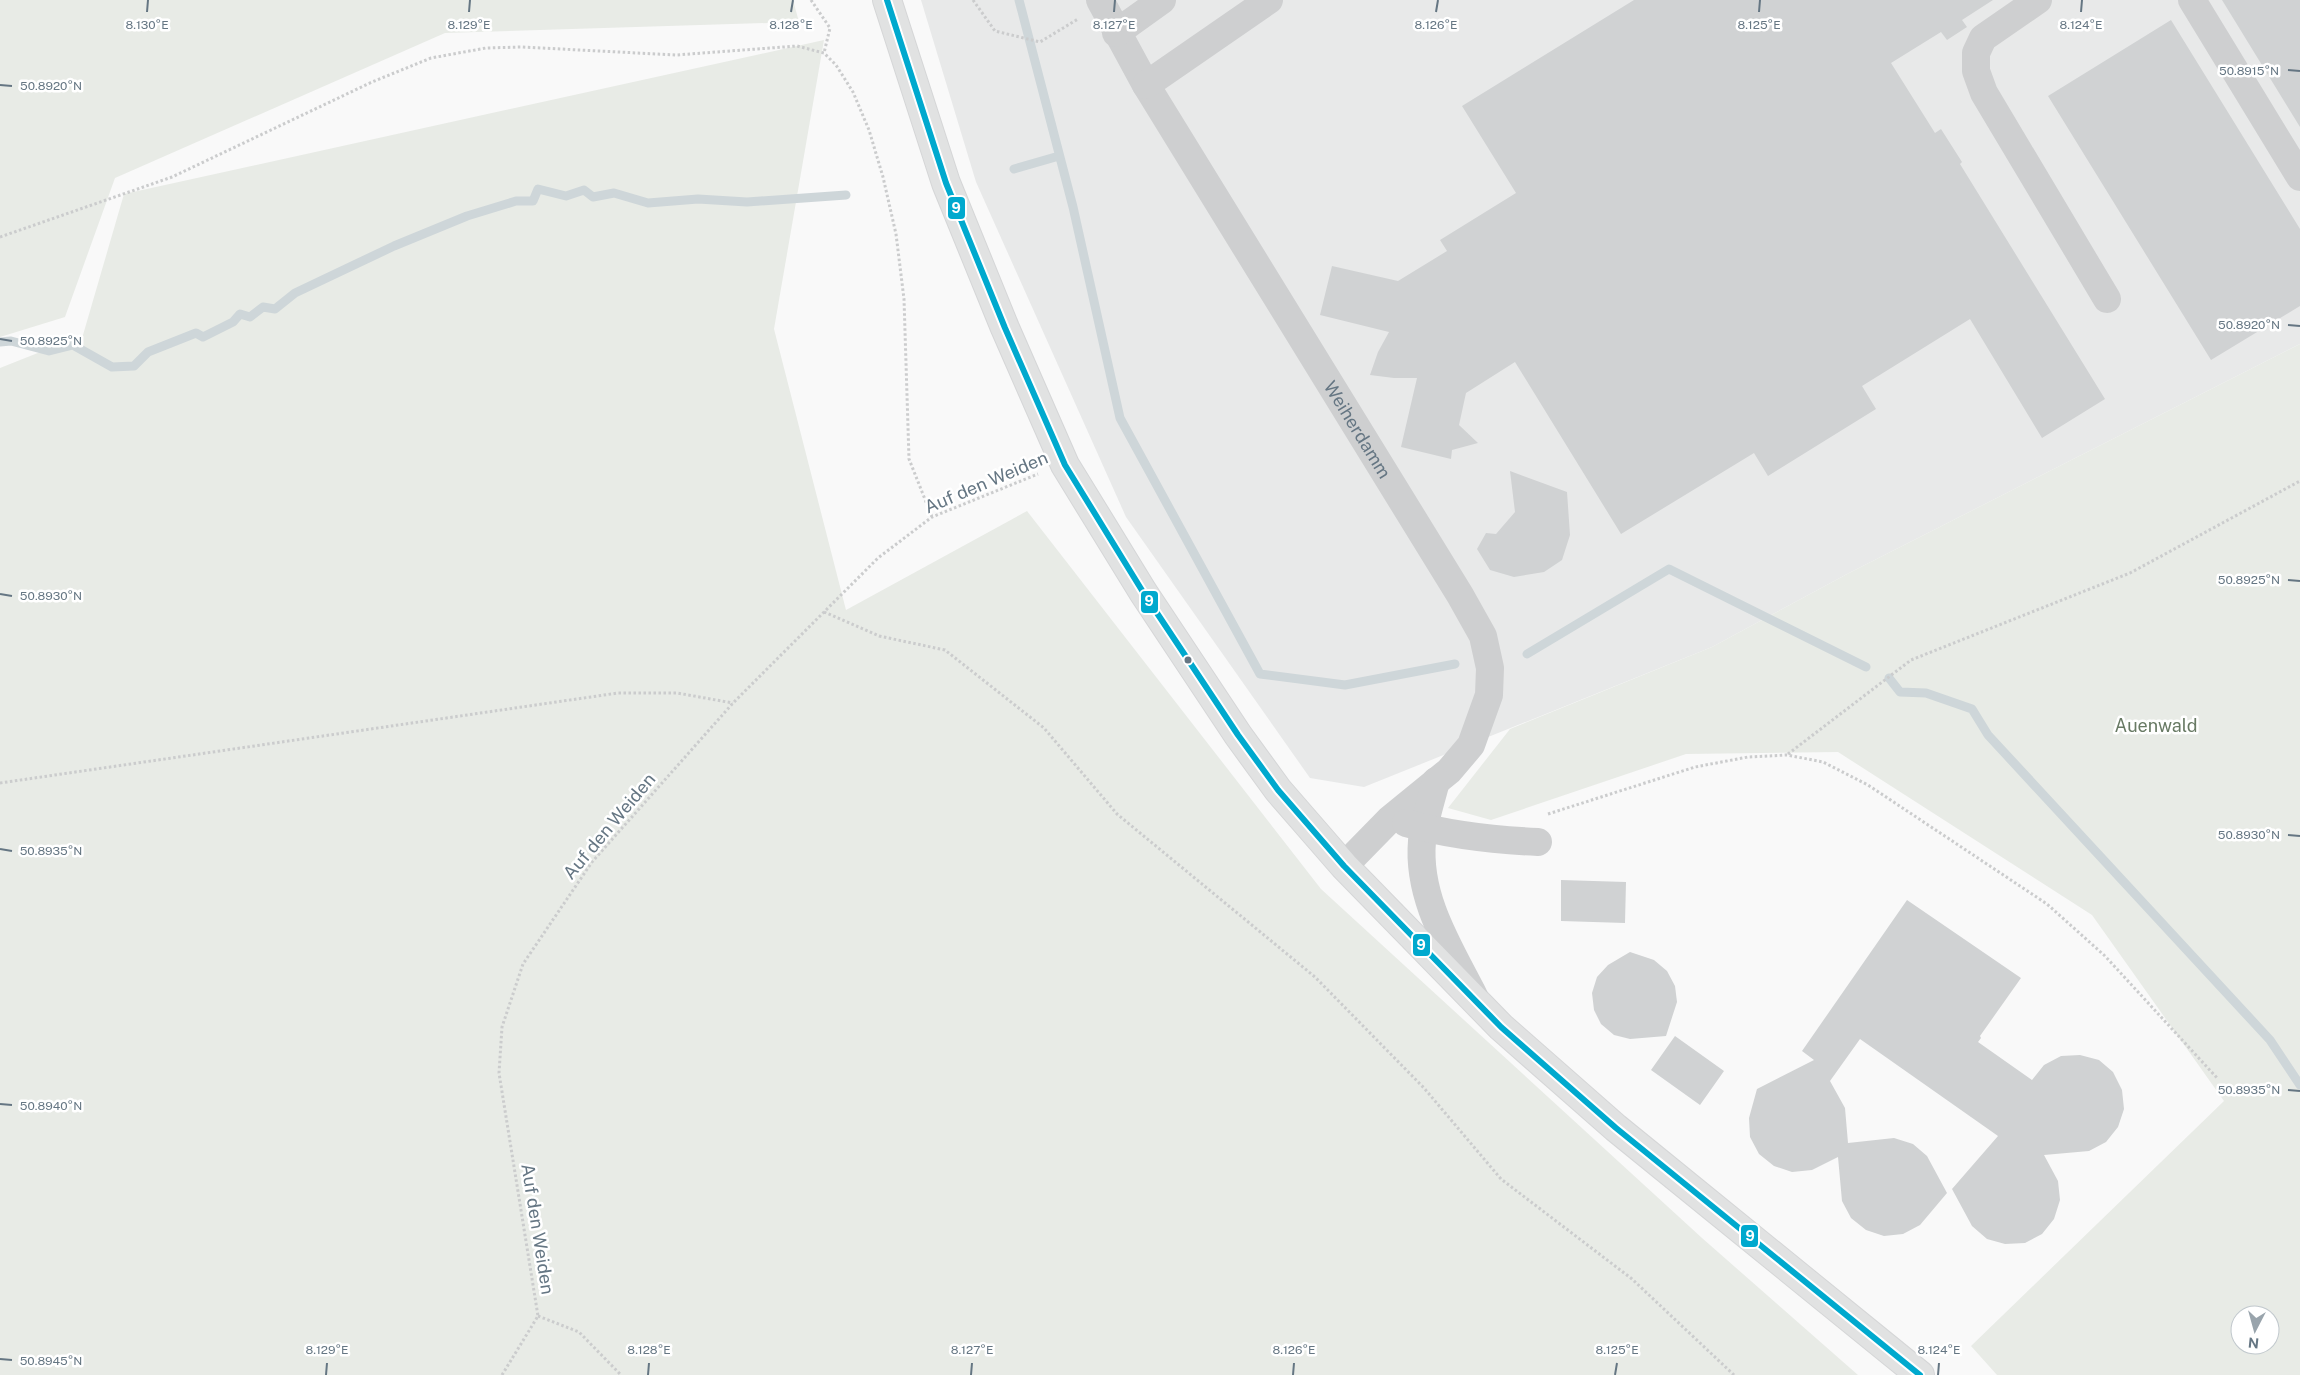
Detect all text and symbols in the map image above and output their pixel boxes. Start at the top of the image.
text: 8.130°E [125,18,169,32]
text: 8.129°E [447,18,491,32]
text: 8.128°E [769,18,813,32]
text: 8.127°E [1093,18,1135,32]
text: 8.126°E [1415,18,1457,32]
text: 8.125°E [1737,18,1781,32]
text: 8.124°E [2059,18,2103,32]
text: 50.8915°N [2219,64,2279,78]
text: 50.8920°N [20,79,82,93]
line badge: 9 [947,196,966,220]
text: 9 [951,200,961,216]
text: 50.8920°N [2218,318,2280,332]
text: 50.8925°N [20,334,82,348]
street label: Weiherdamm [1320,377,1396,482]
street label: Auf den Weiden [921,447,1051,517]
text: 50.8925°N [2218,573,2280,587]
text: 50.8930°N [20,589,82,603]
line badge: 9 [1140,590,1159,614]
text: 9 [1144,593,1154,609]
unlabelled marker [1183,655,1193,665]
park label: Auenwald [2115,715,2197,736]
street label: Auf den Weiden [559,769,659,883]
text: 50.8930°N [2218,828,2280,842]
text: 50.8935°N [20,844,82,858]
line badge: 9 [1412,933,1431,957]
text: 9 [1416,937,1426,953]
text: 50.8935°N [2218,1083,2280,1097]
text: 50.8940°N [20,1099,82,1113]
street label: Auf den Weiden [517,1162,559,1296]
line badge: 9 [1740,1224,1759,1248]
text: 9 [1745,1228,1755,1244]
north arrow [2230,1305,2280,1355]
text: N [2247,1334,2260,1351]
text: 8.129°E [305,1343,349,1357]
text: 8.128°E [627,1343,671,1357]
text: 8.127°E [951,1343,993,1357]
text: 8.126°E [1273,1343,1315,1357]
text: 8.125°E [1595,1343,1639,1357]
text: 8.124°E [1917,1343,1961,1357]
text: 50.8945°N [20,1354,82,1368]

